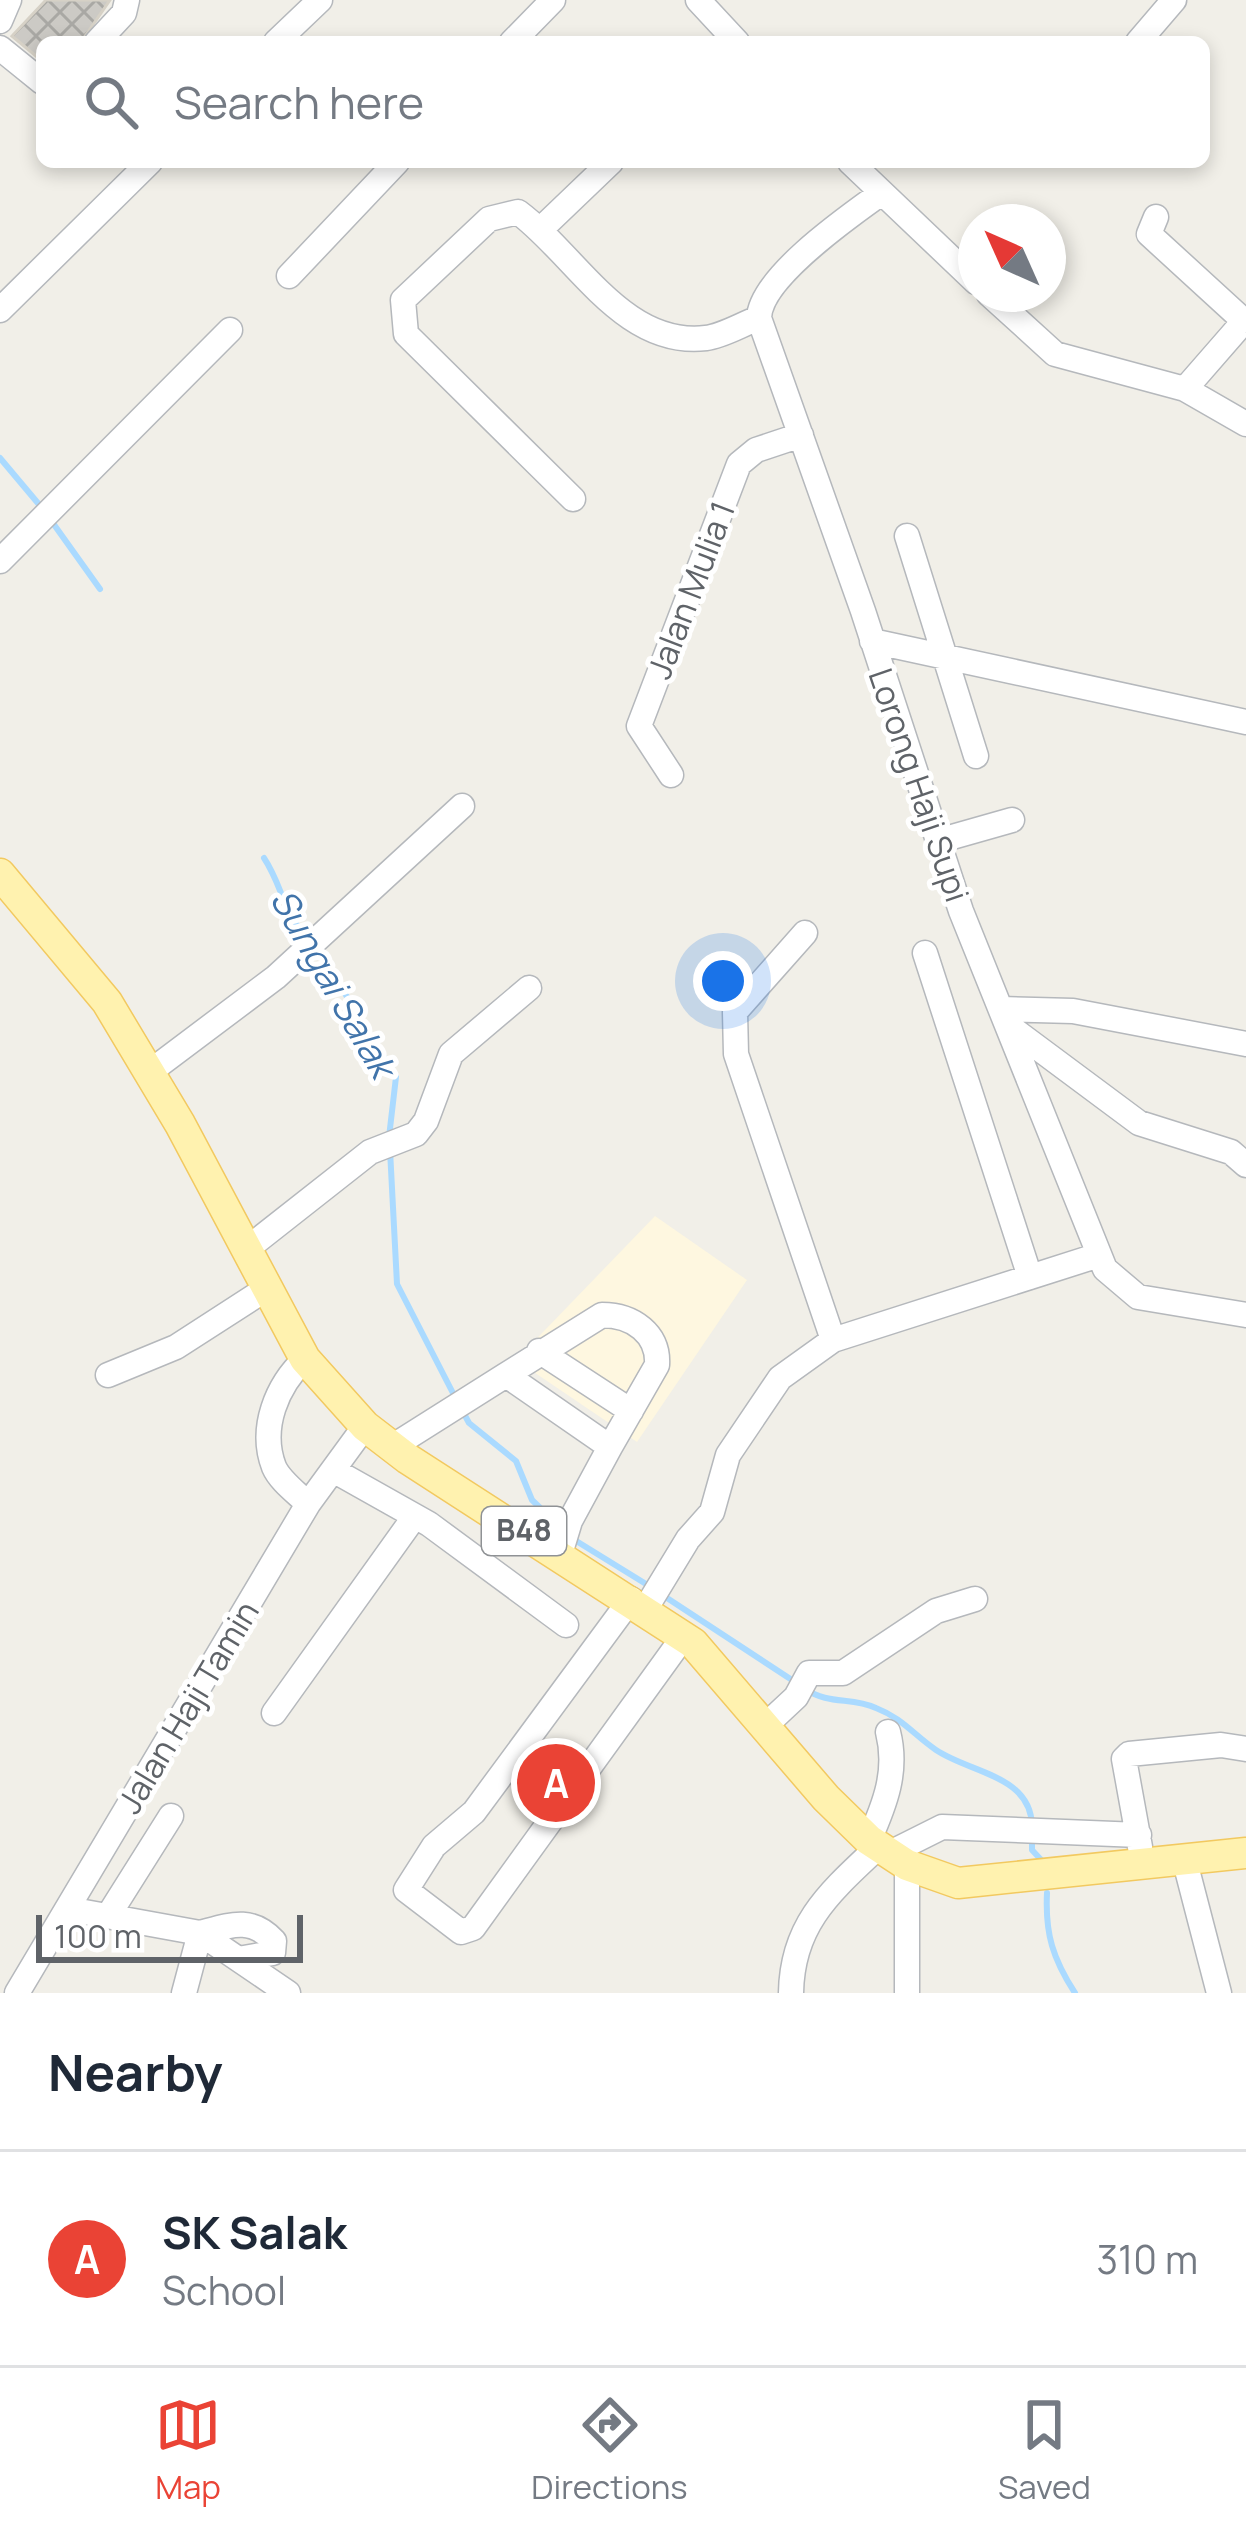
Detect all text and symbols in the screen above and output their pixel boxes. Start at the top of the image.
search box [36,36,1210,168]
icon: search [78,69,144,135]
text: Search here [174,71,424,133]
north arrow [958,204,1066,312]
street label: Jalan Mulia 1 [636,495,745,685]
street label: Lorong Haji Supi [858,662,980,907]
water label: Sungai Salak [260,879,410,1091]
your location [693,951,753,1011]
road number: B48 [482,1507,566,1555]
street label: Jalan Haji Tamin [106,1592,269,1821]
pin: A [517,1738,595,1828]
scale bar [36,1909,303,1962]
text: 100 m [54,1913,142,1958]
text: Nearby [48,2037,223,2106]
text: SK Salak [162,2201,347,2263]
text: A [74,2232,100,2286]
text: 310 m [1097,2232,1198,2286]
text: School [162,2263,286,2317]
tab: Map [155,2392,221,2509]
tab: Directions [531,2392,688,2509]
tab: Saved [998,2392,1091,2509]

